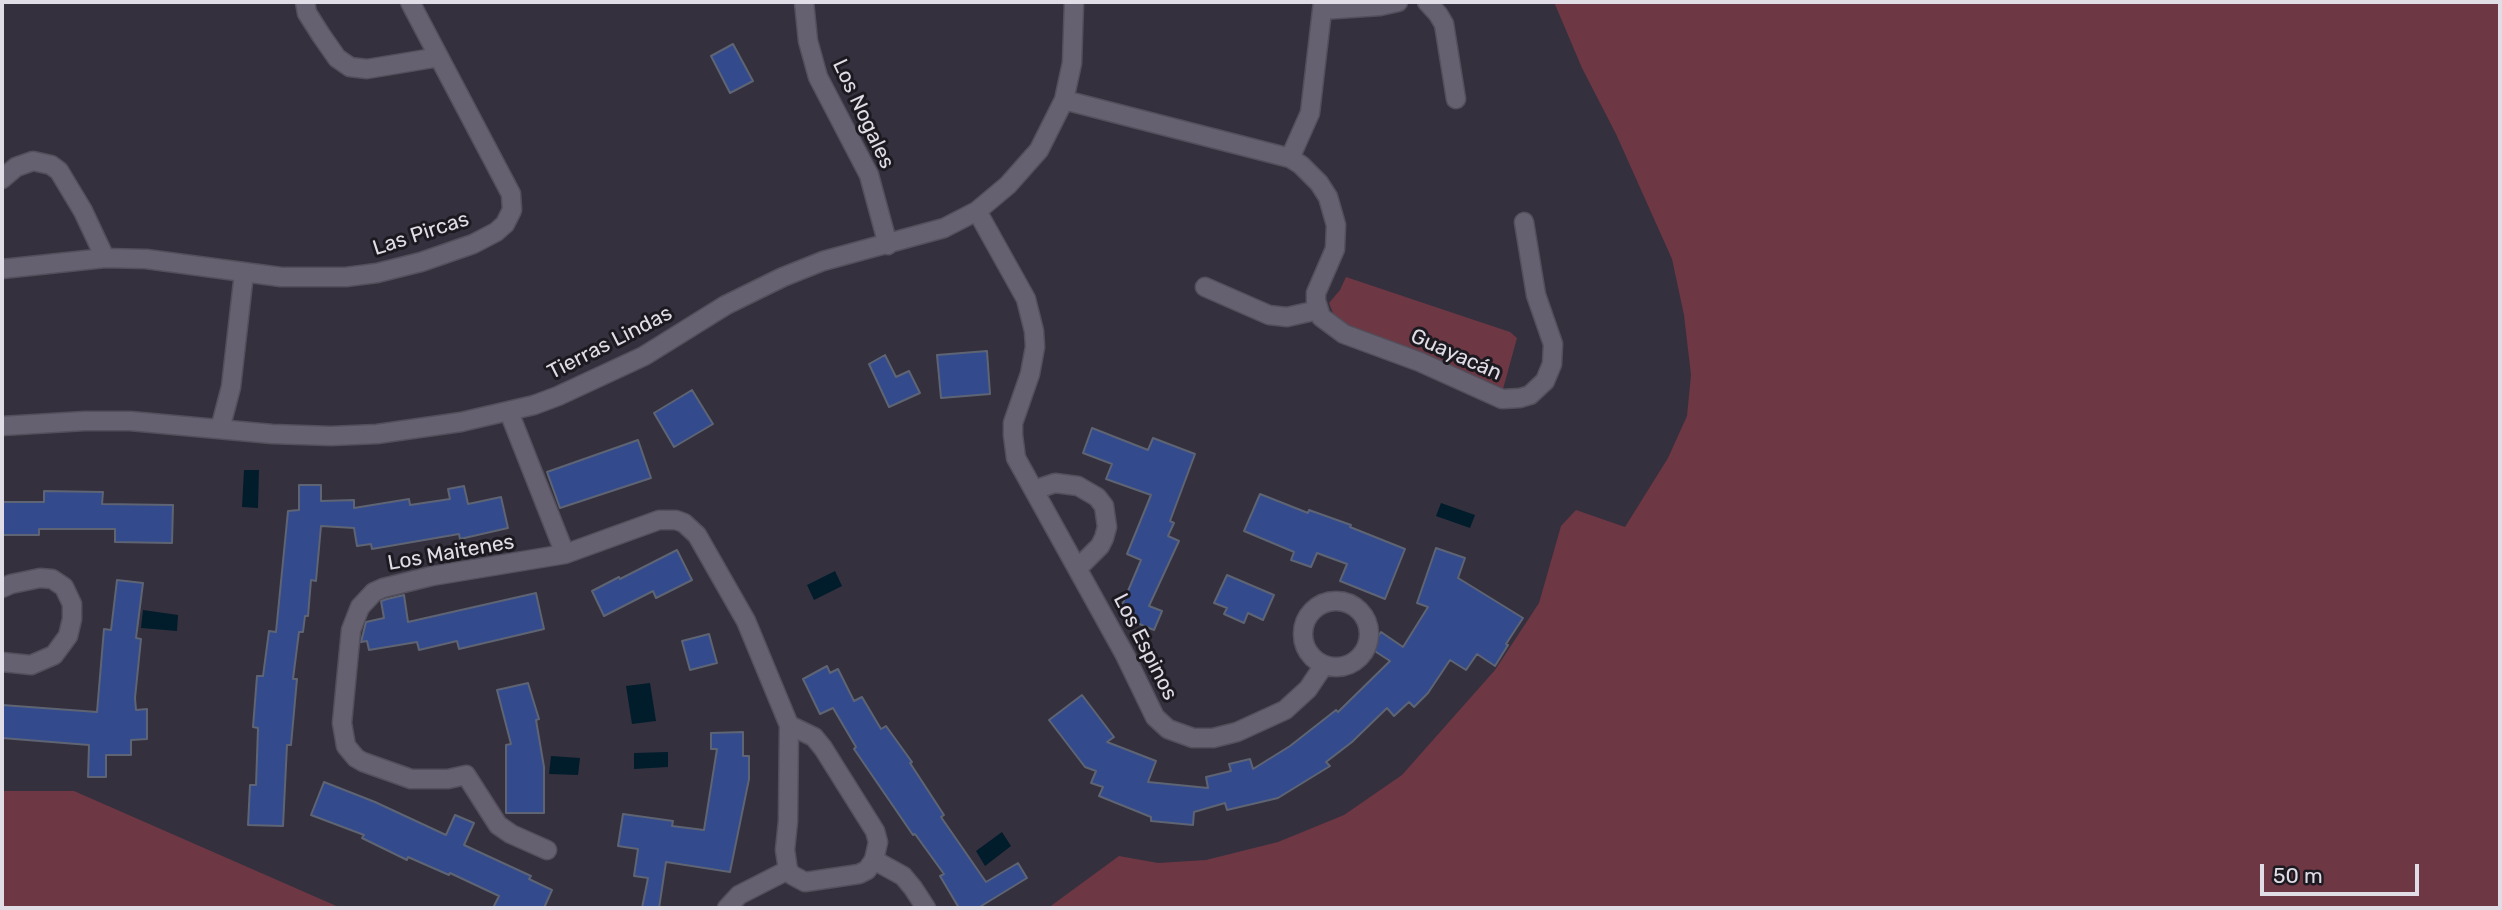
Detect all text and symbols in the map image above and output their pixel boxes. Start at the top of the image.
street label: Los Nogales [827,55,899,173]
street label: Las Pircas [370,207,472,261]
street label: Tierras Lindas [543,301,677,385]
street label: Guayacán [1407,324,1505,386]
street label: Los Maitenes [386,529,516,577]
street label: Los Espinos [1107,590,1183,704]
scale bar [2264,850,2423,894]
text: 50 m [2273,863,2323,888]

